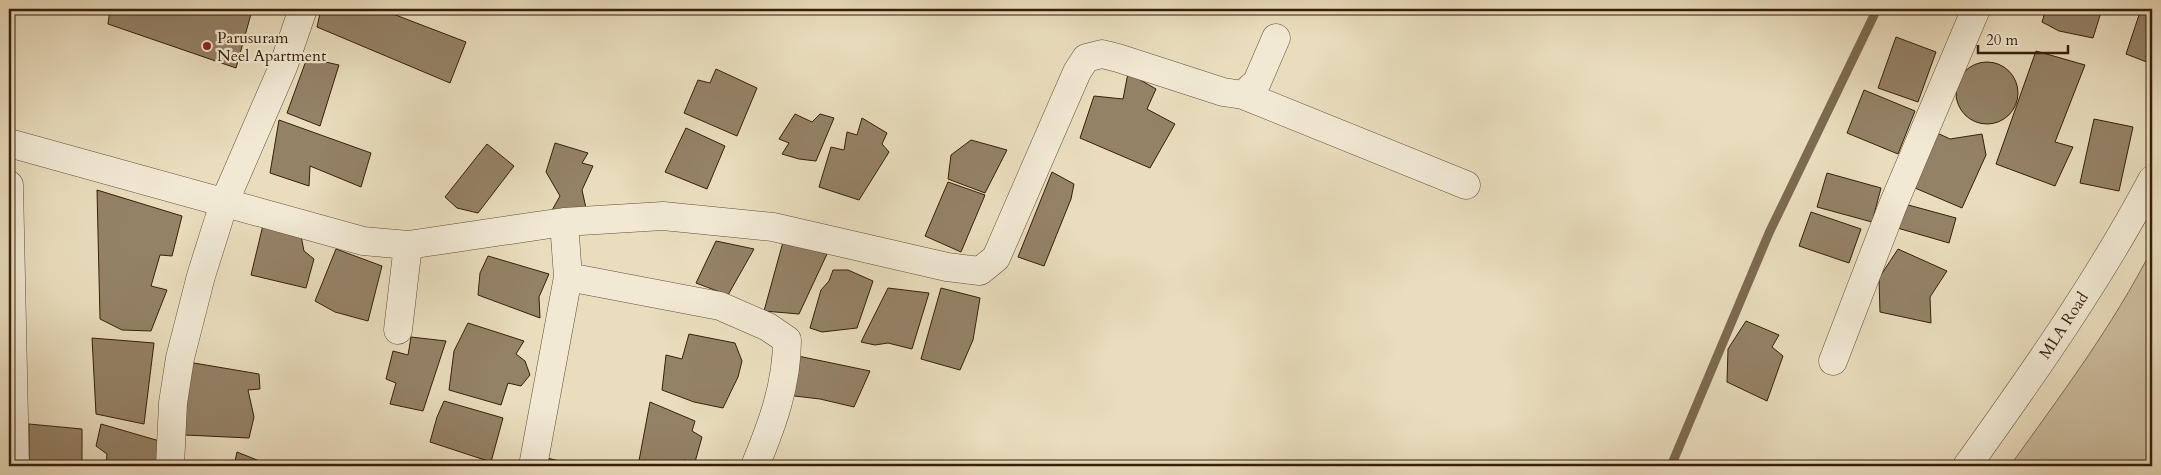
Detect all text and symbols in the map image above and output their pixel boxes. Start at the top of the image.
scale bar [1978,22,2068,54]
place label: Parusuram Neel Apartment [217,27,326,67]
text: 20 m [1986,30,2018,50]
marker: Parusuram Neel Apartment [201,40,213,52]
street label: MLA Road [2034,287,2094,363]

